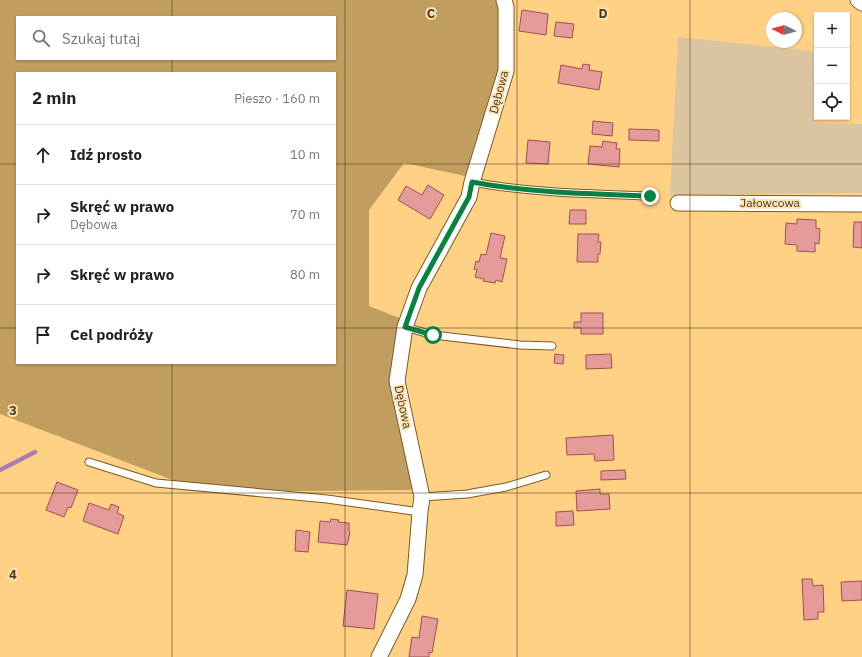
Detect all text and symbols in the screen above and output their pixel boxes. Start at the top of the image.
text: C [427,5,436,22]
text: D [598,5,608,22]
north arrow [766,12,802,48]
map controls [814,12,850,120]
button: + [814,12,850,48]
search box [16,16,336,60]
icon: search [30,27,52,49]
text: Szukaj tutaj [62,29,140,48]
button: − [814,48,850,84]
street label: Dębowa [486,68,512,115]
button: locate [814,84,850,120]
text: 2 min [32,87,76,109]
text: Pieszo · 160 m [234,90,320,107]
icon: ahead [32,144,54,166]
text: Idź prosto [70,145,142,164]
text: 10 m [290,146,320,163]
route end [641,187,659,205]
street label: Jałowcowa [740,195,800,210]
text: Skręć w prawo [70,197,174,216]
icon: right [32,204,54,226]
text: 70 m [290,206,320,223]
text: Dębowa [70,216,117,233]
icon: right [32,264,54,286]
text: Skręć w prawo [70,265,174,284]
text: 80 m [290,266,320,283]
icon: arrive [32,324,54,346]
text: Cel podróży [70,325,153,344]
route start [424,326,442,344]
street label: Dębowa [392,384,415,430]
text: 3 [9,402,17,419]
text: 4 [9,566,17,583]

